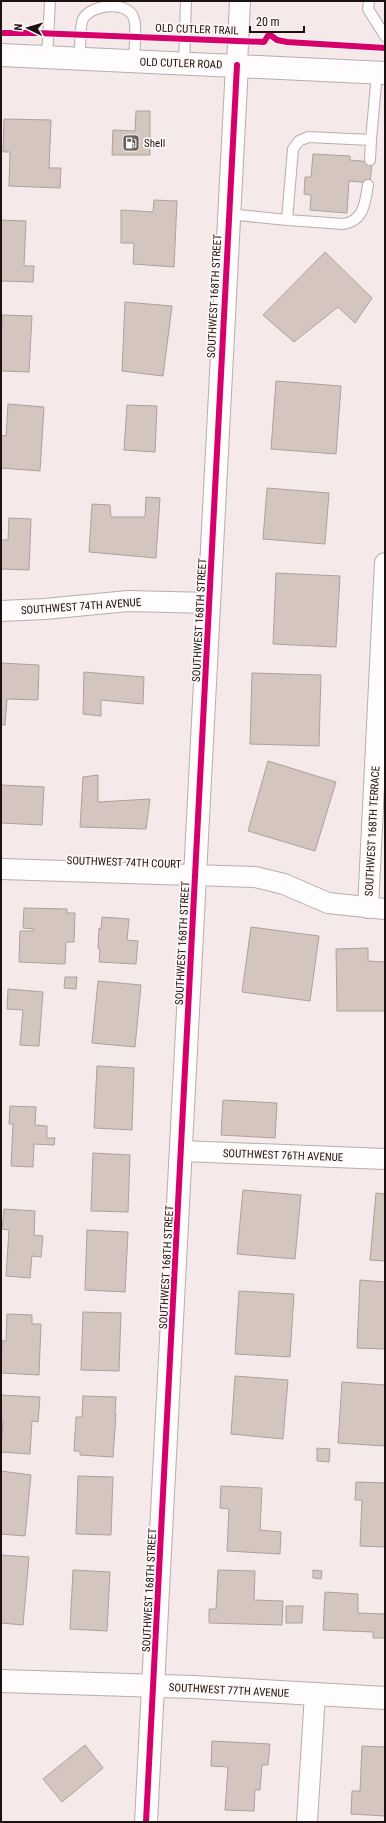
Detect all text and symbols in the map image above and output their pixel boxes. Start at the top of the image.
north arrow [8,8,48,48]
scale bar [250,8,304,34]
text: 20 m [256,15,280,29]
street label: OLD CUTLER TRAIL [155,22,239,37]
text: N [12,23,25,31]
street label: OLD CUTLER ROAD [139,56,223,71]
fuel station icon: Shell [121,133,141,153]
place label: Shell [144,137,165,150]
street label: SOUTHWEST 168TH STREET [205,233,224,358]
street label: SOUTHWEST 168TH STREET [190,557,209,682]
street label: SOUTHWEST 74TH AVENUE [20,596,142,617]
street label: SOUTHWEST 168TH TERRACE [363,765,382,897]
street label: SOUTHWEST 74TH COURT [66,854,182,871]
street label: SOUTHWEST 168TH STREET [173,880,192,1005]
street label: SOUTHWEST 76TH AVENUE [223,1147,344,1164]
street label: SOUTHWEST 168TH STREET [157,1204,176,1329]
street label: SOUTHWEST 168TH STREET [140,1527,159,1652]
street label: SOUTHWEST 77TH AVENUE [168,1681,290,1700]

